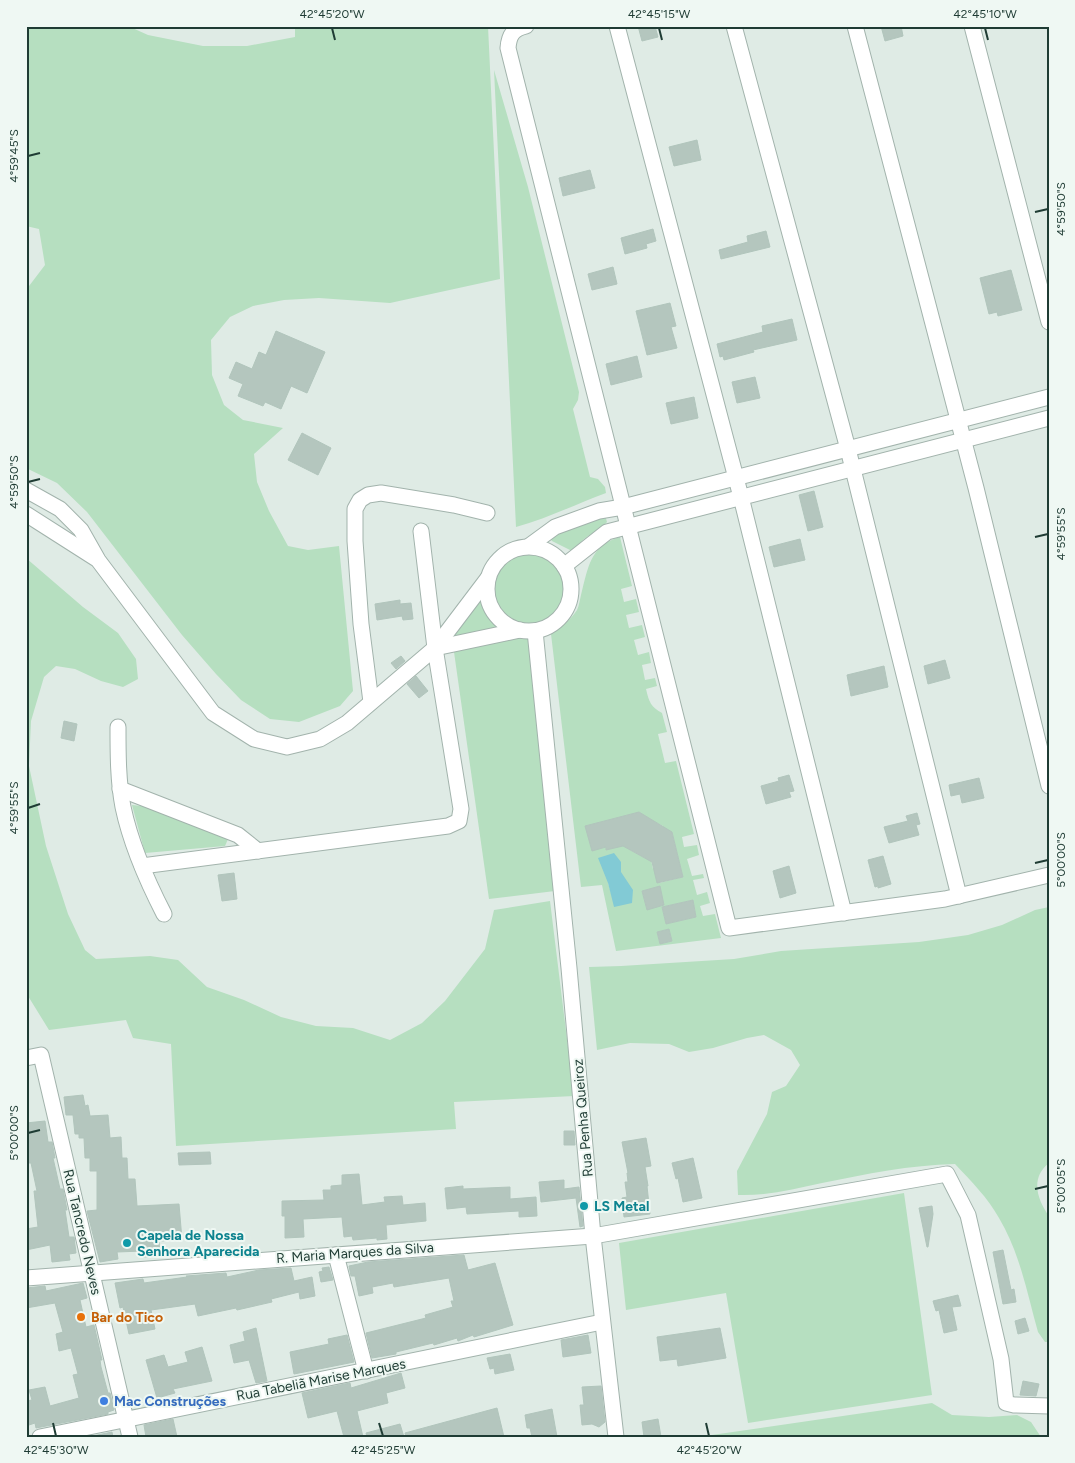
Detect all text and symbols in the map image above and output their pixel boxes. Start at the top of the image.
text: 42°45'20"W [299,7,365,21]
text: 42°45'15"W [628,7,691,21]
text: 42°45'10"W [953,7,1017,21]
text: 4°59'45"S [7,129,21,183]
text: 4°59'50"S [1054,182,1068,236]
text: 4°59'50"S [7,455,21,509]
text: 4°59'55"S [1054,508,1068,560]
text: 4°59'55"S [7,782,21,834]
text: 5°00'00"S [1054,832,1068,888]
street label: Rua Penha Queiroz [569,1058,597,1178]
text: 5°00'00"S [7,1105,21,1161]
text: 5°00'05"S [1054,1159,1068,1213]
street label: Rua Tancredo Neves [59,1168,105,1296]
place label: LS Metal [594,1198,650,1215]
marker: LS Metal [578,1200,590,1212]
place label: Capela de Nossa Senhora Aparecida [137,1227,259,1260]
marker: Capela de Nossa Senhora Aparecida [121,1237,133,1249]
street label: R. Maria Marques da Silva [276,1239,434,1267]
place label: Bar do Tico [91,1309,163,1326]
marker: Bar do Tico [75,1311,87,1323]
street label: Rua Tabeliã Marise Marques [235,1355,407,1405]
place label: Mac Construções [114,1393,227,1410]
marker: Mac Construções [98,1395,110,1407]
text: 42°45'30"W [24,1443,89,1457]
text: 42°45'25"W [351,1443,416,1457]
text: 42°45'20"W [676,1443,742,1457]

